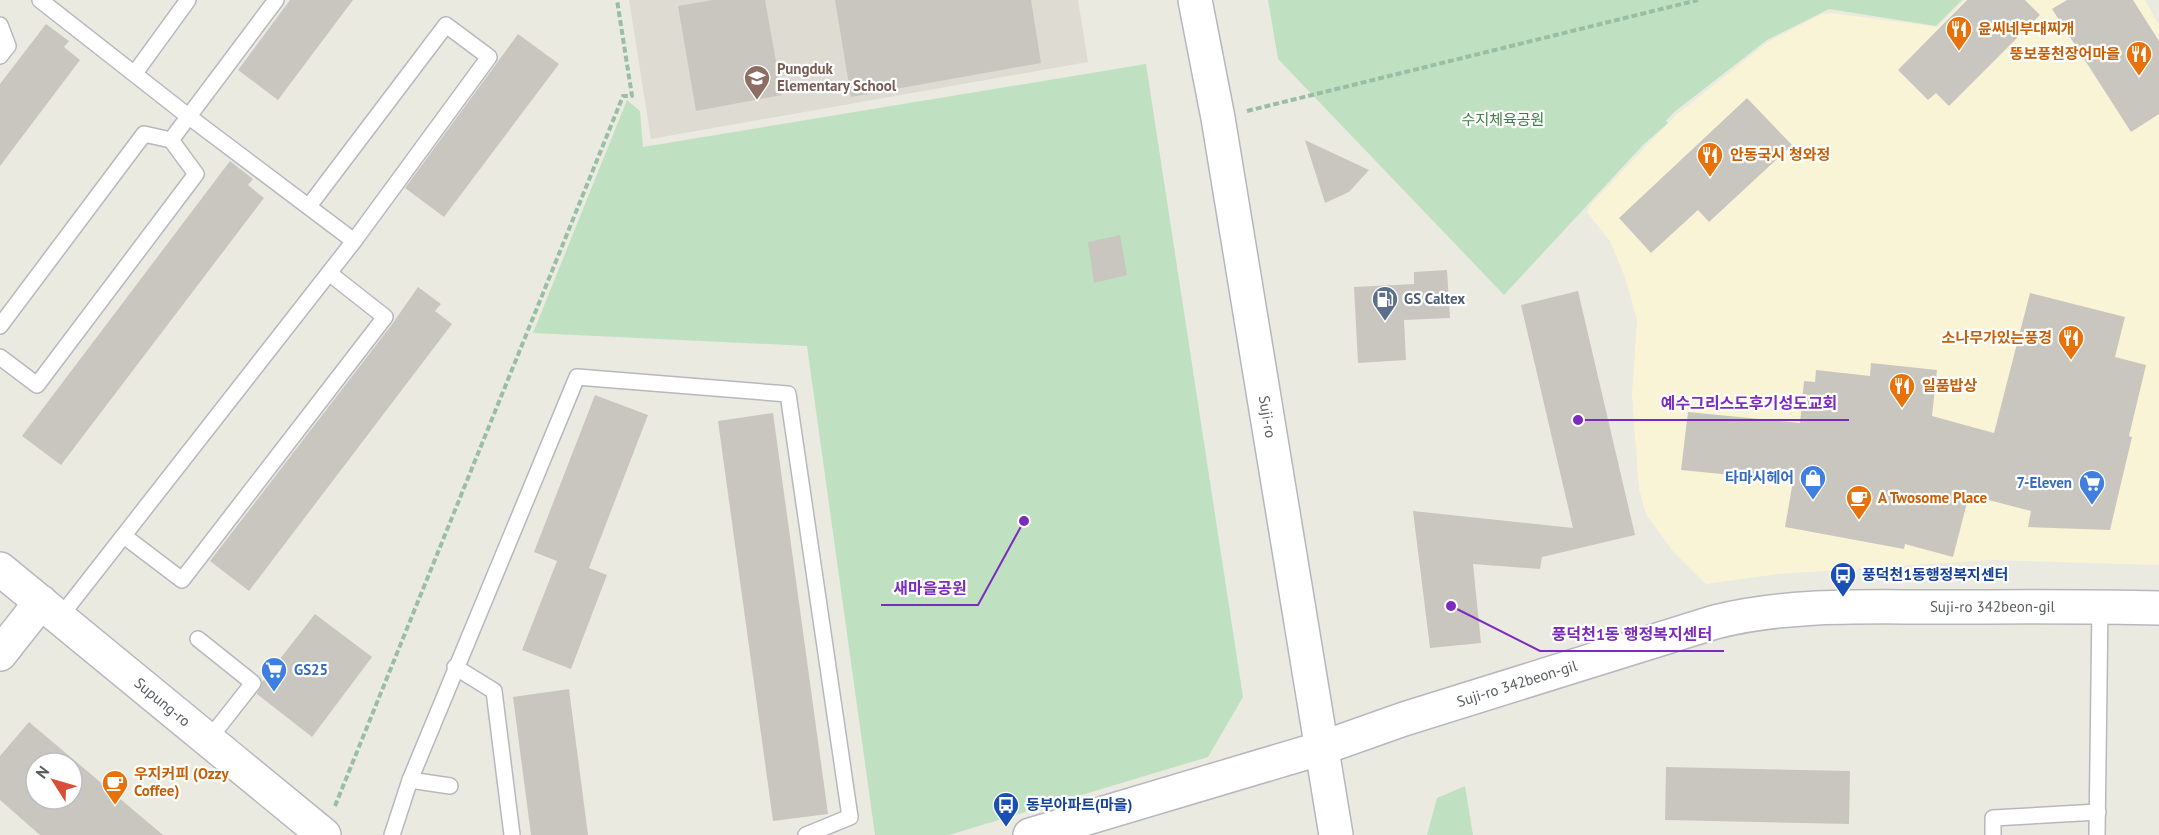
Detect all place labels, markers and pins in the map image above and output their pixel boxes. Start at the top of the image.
restaurant icon: 윤씨네부대찌개 [1944,14,1974,52]
place label: 윤씨네부대찌개 [1978,19,2075,38]
restaurant icon: 뚱보풍천장어마을 [2124,39,2154,77]
place label: 뚱보풍천장어마을 [2010,44,2120,63]
place label: Pungduk Elementary School [777,59,897,95]
school or university icon: Pungduk Elementary School [742,63,772,101]
restaurant icon: 안동국시 청와정 [1695,140,1725,178]
place label: 안동국시 청와정 [1730,145,1830,164]
fuel station icon: GS Caltex [1370,284,1400,322]
place label: GS Caltex [1404,289,1465,308]
restaurant icon: 소나무가있는풍경 [2056,323,2086,361]
place label: 소나무가있는풍경 [1942,328,2052,347]
restaurant icon: 일품밥상 [1887,371,1917,409]
place label: 일품밥상 [1922,376,1977,395]
callout: 예수그리스도후기성도교회 [1649,386,1849,420]
shop icon: 타마시헤어 [1798,463,1828,501]
place label: 타마시헤어 [1725,468,1794,487]
supermarket icon: 7-Eleven [2077,468,2107,506]
place label: 7-Eleven [2017,473,2072,492]
cafe icon: A Twosome Place [1844,483,1874,521]
place label: A Twosome Place [1878,488,1988,507]
bus stop icon: 풍덕천1동행정복지센터 [1828,560,1858,598]
place label: 풍덕천1동행정복지센터 [1862,565,2009,584]
callout: 새마을공원 [881,571,978,605]
callout: 풍덕천1동 행정복지센터 [1540,617,1724,651]
supermarket icon: GS25 [259,655,289,693]
place label: GS25 [294,660,328,679]
place label: 우지커피 (Ozzy Coffee) [134,764,229,800]
cafe icon: 우지커피 (Ozzy Coffee) [100,768,130,806]
bus stop icon: 동부아파트(마을) [991,790,1021,828]
place label: 동부아파트(마을) [1026,795,1132,814]

